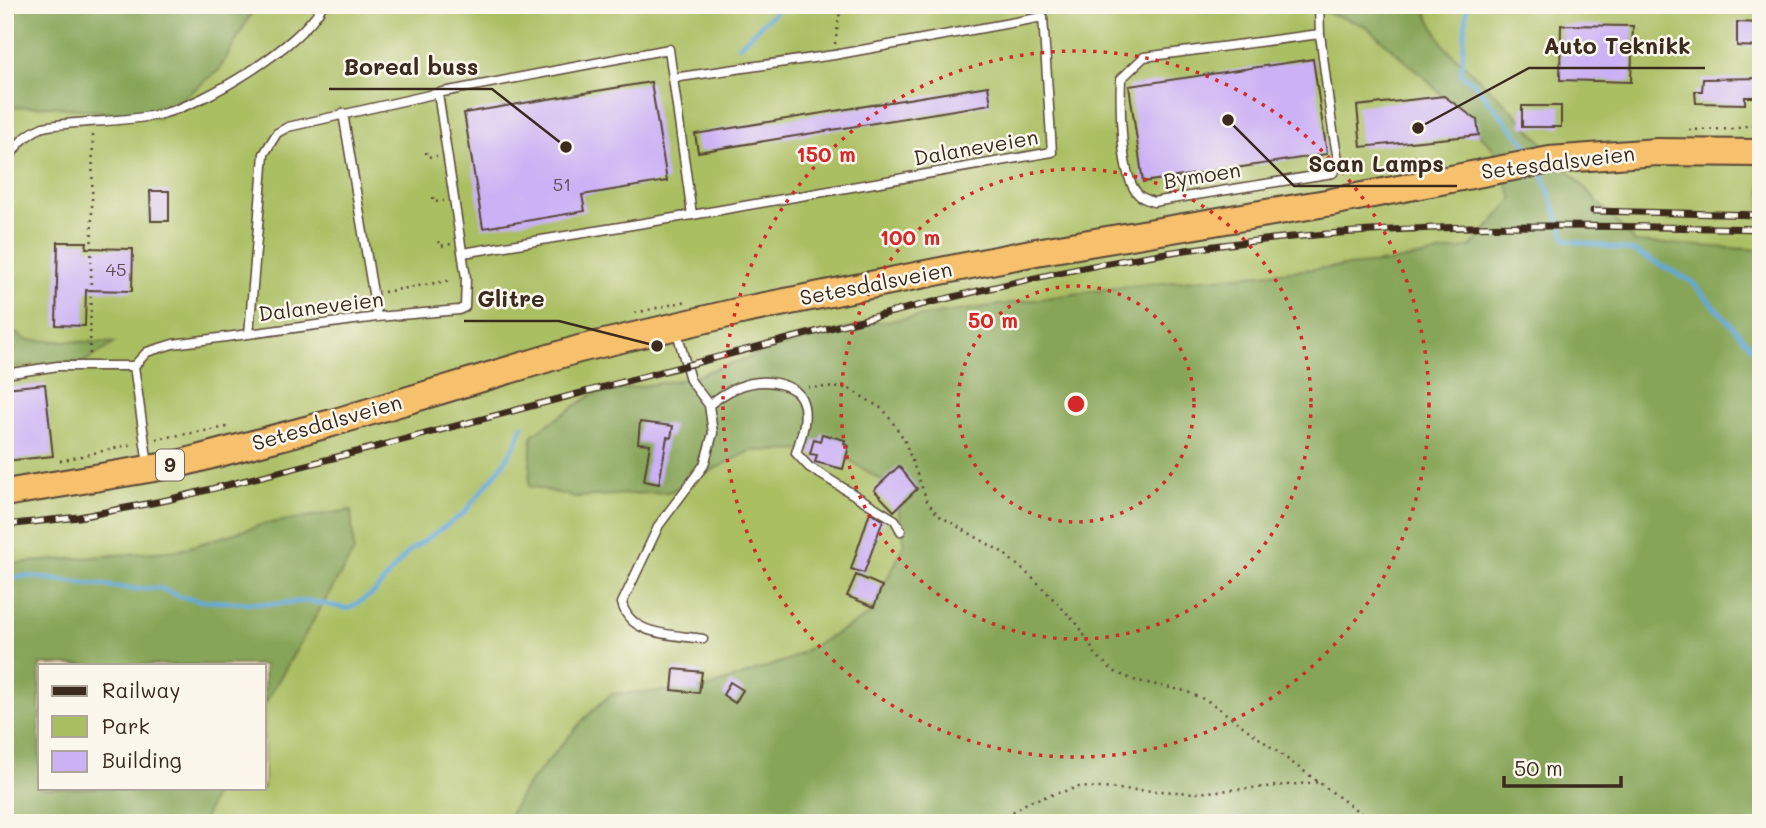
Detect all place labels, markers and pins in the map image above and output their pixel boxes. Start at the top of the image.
callout: Auto Teknikk [1529,24,1705,68]
callout: Boreal buss [329,45,492,89]
callout: Scan Lamps [1294,142,1457,186]
callout: Glitre [464,277,559,321]
centre of rings [1064,392,1088,416]

